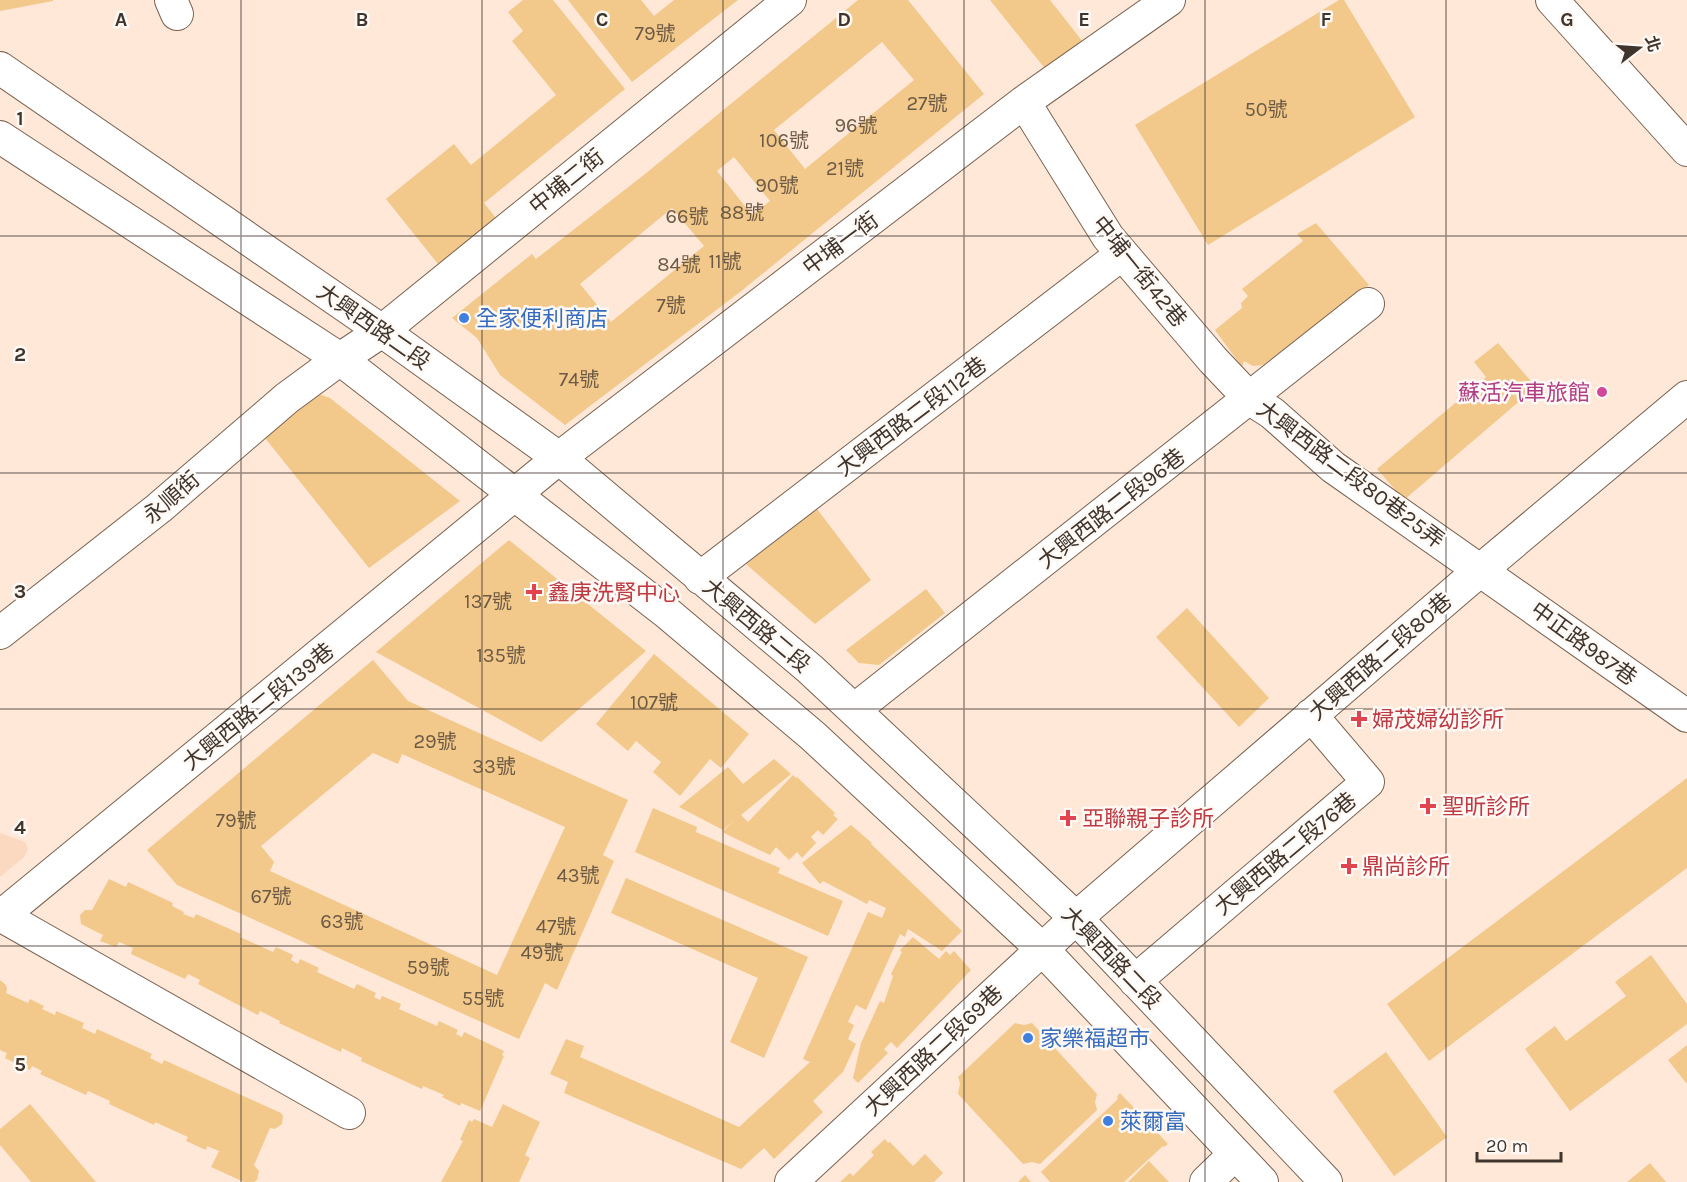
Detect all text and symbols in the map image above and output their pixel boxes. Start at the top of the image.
text: A [115,8,128,31]
text: B [356,8,368,31]
text: C [596,8,608,31]
text: D [837,8,851,31]
text: E [1078,8,1090,31]
text: F [1321,8,1332,31]
text: G [1560,8,1574,31]
north arrow [1609,18,1669,78]
house number: 79號 [635,22,676,45]
text: 北 [1641,33,1664,54]
house number: 27號 [907,92,947,115]
house number: 50號 [1244,98,1288,121]
text: 1 [16,107,24,130]
house number: 96號 [834,114,878,137]
house number: 106號 [759,129,809,152]
street label: 中埔二街 [524,144,609,220]
house number: 21號 [826,157,864,180]
house number: 90號 [755,174,799,197]
house number: 88號 [720,201,764,224]
house number: 66號 [666,205,708,228]
street label: 中埔一街 [798,207,884,281]
street label: 中埔一街42巷 [1087,211,1192,332]
house number: 11號 [708,250,742,273]
house number: 84號 [657,253,701,276]
street label: 大興西路二段 [312,278,435,375]
house number: 7號 [656,294,686,317]
place label: 全家便利商店 [476,306,608,332]
marker: 全家便利商店 [457,311,471,325]
text: 2 [14,343,26,366]
street label: 大興西路二段112巷 [831,352,992,482]
house number: 74號 [559,368,599,391]
place label: 蘇活汽車旅館 [1458,380,1590,406]
marker: 蘇活汽車旅館 [1595,385,1609,399]
street label: 大興西路二段80巷25弄 [1252,396,1449,554]
street label: 大興西路二段96巷 [1033,443,1190,574]
street label: 永順街 [138,466,205,529]
street label: 大興西路二段 [697,573,815,678]
text: 3 [14,580,26,603]
place label: 鑫庚洗腎中心 [548,580,680,606]
marker: 鑫庚洗腎中心 [525,583,543,601]
street label: 大興西路二段80巷 [1304,588,1457,726]
house number: 137號 [464,590,512,613]
street label: 中正路987巷 [1525,597,1641,691]
street label: 大興西路二段139巷 [178,638,339,776]
house number: 135號 [476,644,526,667]
house number: 107號 [630,691,678,714]
place label: 婦茂婦幼診所 [1372,707,1504,733]
marker: 婦茂婦幼診所 [1350,710,1368,728]
house number: 29號 [413,730,457,753]
house number: 33號 [472,755,516,778]
street label: 大興西路二段76巷 [1210,787,1362,921]
place label: 聖昕診所 [1442,794,1530,820]
marker: 聖昕診所 [1419,797,1437,815]
place label: 亞聯親子診所 [1082,806,1214,832]
house number: 79號 [216,809,257,832]
marker: 亞聯親子診所 [1059,809,1077,827]
text: 4 [14,816,26,839]
place label: 鼎尚診所 [1362,854,1450,880]
marker: 鼎尚診所 [1340,857,1358,875]
house number: 43號 [557,864,599,887]
house number: 67號 [251,885,291,908]
street label: 大興西路二段 [1056,901,1166,1014]
house number: 63號 [320,910,364,933]
house number: 47號 [536,915,576,938]
house number: 49號 [521,941,563,964]
house number: 59號 [407,956,449,979]
street label: 大興西路二段69巷 [859,980,1008,1121]
house number: 55號 [462,987,504,1010]
place label: 家樂福超市 [1040,1026,1150,1052]
marker: 家樂福超市 [1021,1031,1035,1045]
text: 5 [14,1053,26,1076]
place label: 萊爾富 [1120,1109,1186,1135]
marker: 萊爾富 [1101,1114,1115,1128]
scale bar [1477,1125,1561,1163]
text: 20 m [1486,1135,1528,1157]

